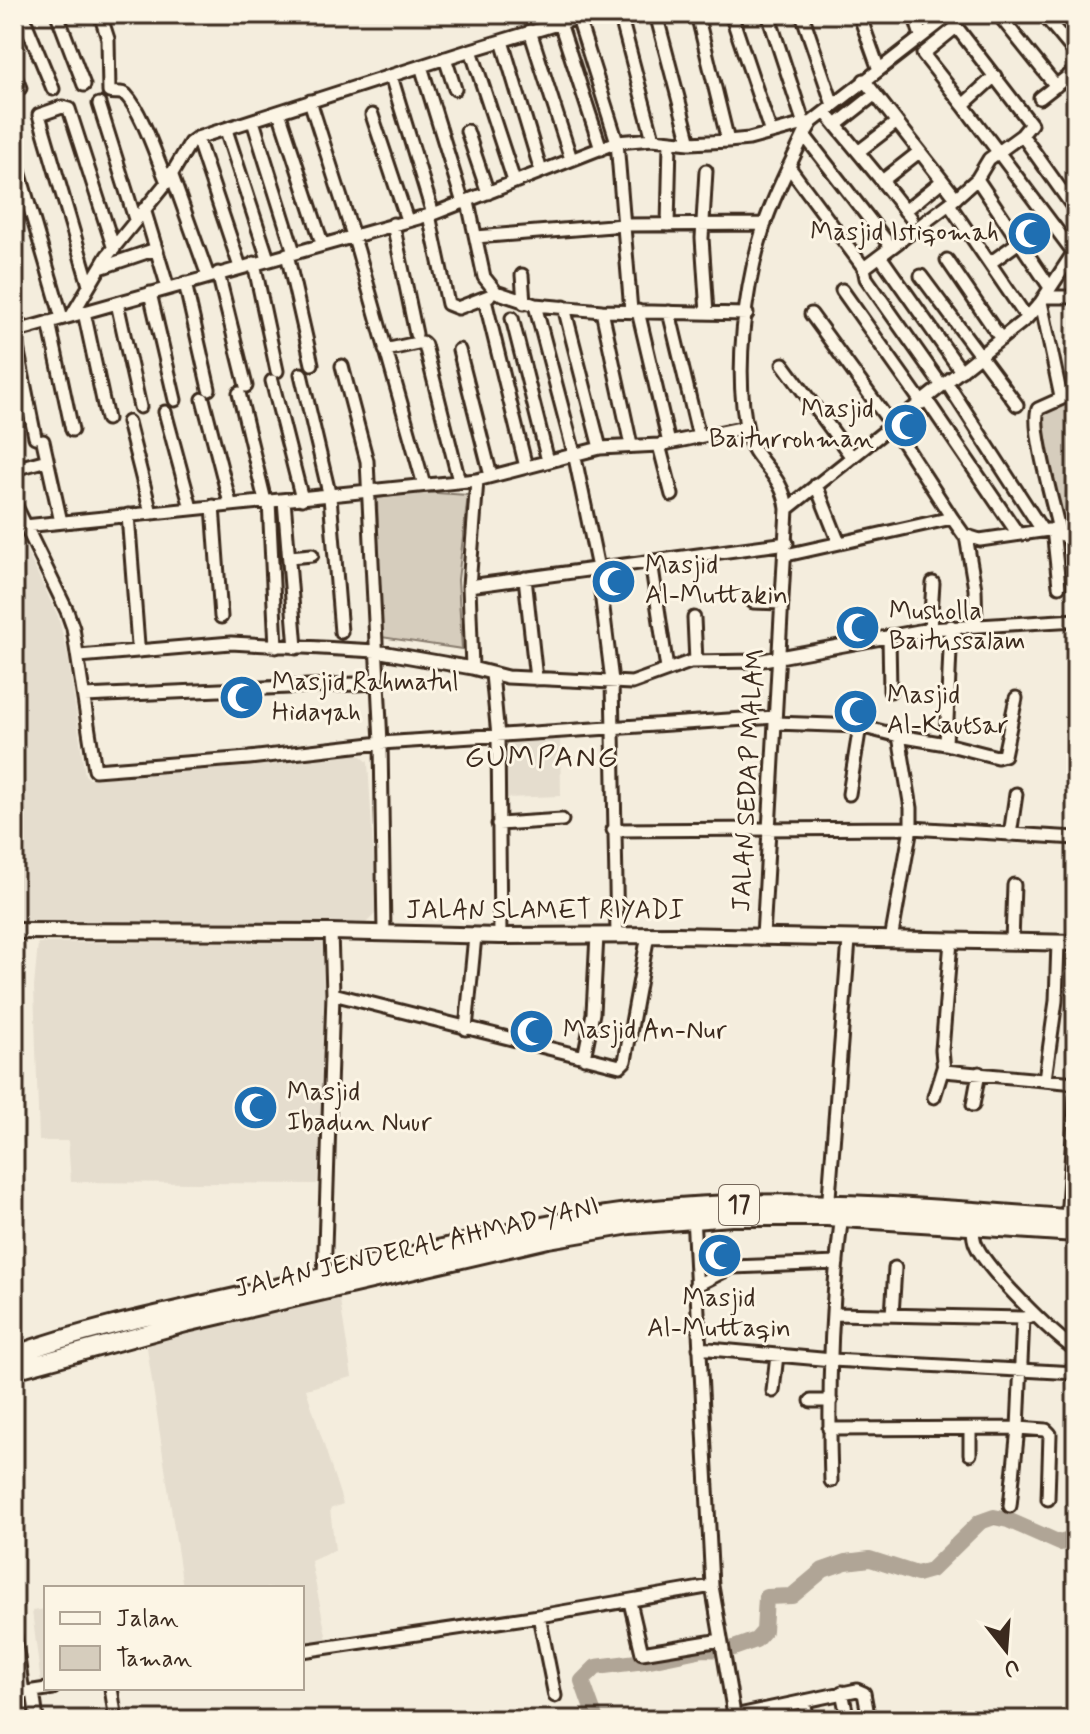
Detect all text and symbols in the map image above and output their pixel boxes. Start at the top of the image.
mosque icon: Masjid Istiqomah [1006,209,1054,257]
place label: Masjid Istiqomah [810,216,999,250]
place label: Masjid Baiturrohman [709,393,874,457]
mosque icon: Masjid Baiturrohman [881,401,929,449]
place label: Masjid Al-Muttakin [645,549,788,613]
mosque icon: Masjid Al-Muttakin [590,557,638,605]
place label: Musholla Baitussalam [889,595,1025,659]
mosque icon: Musholla Baitussalam [834,603,882,651]
street label: JALAN SEDAP MALAM [725,647,773,913]
place label: Masjid Rahmatul Hidayah [272,666,459,730]
mosque icon: Masjid Rahmatul Hidayah [217,674,265,722]
place label: Masjid Al-Kautsar [887,679,1009,743]
mosque icon: Masjid Al-Kautsar [832,687,880,735]
district label: GUMPANG [465,738,619,777]
street label: JALAN SLAMET RIYADI [406,894,684,928]
mosque icon: Masjid An-Nur [508,1007,556,1055]
place label: Masjid An-Nur [563,1014,727,1048]
place label: Masjid Ibadun Nuur [287,1076,432,1140]
mosque icon: Masjid Ibadun Nuur [232,1084,280,1132]
road number: 17 [719,1185,759,1225]
street label: JALAN JENDERAL AHMAD YANI [232,1190,602,1306]
mosque icon: Masjid Al-Muttaqin [695,1232,743,1280]
place label: Masjid Al-Muttaqin [647,1282,791,1346]
legend [44,1586,304,1690]
text: Jalan [116,1604,179,1635]
north arrow [966,1610,1046,1690]
text: Taman [116,1644,192,1675]
text: U [1000,1652,1022,1683]

